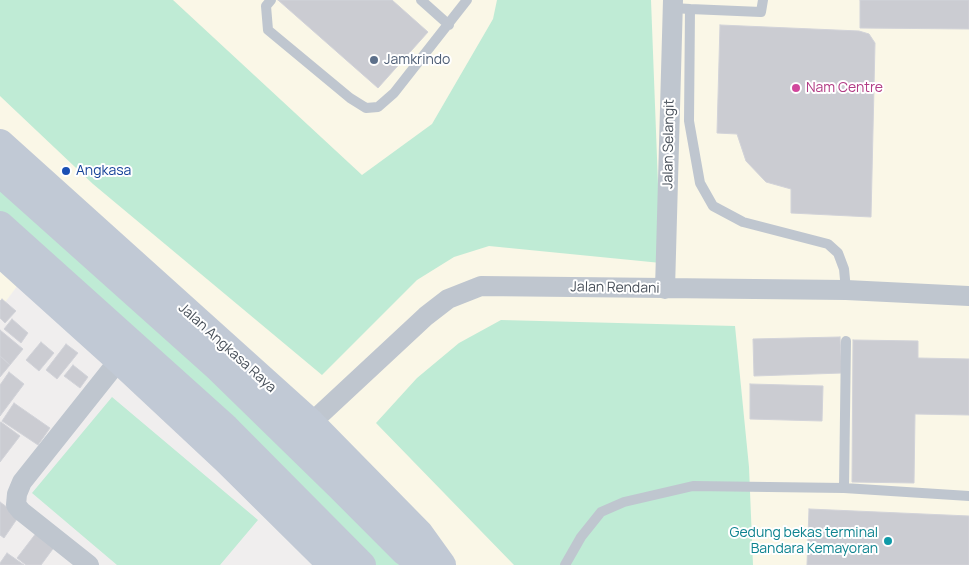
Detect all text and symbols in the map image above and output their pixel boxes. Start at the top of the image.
place label: Jamkrindo [384,52,450,68]
marker: Jamkrindo [368,54,380,66]
place label: Nam Centre [806,80,883,96]
marker: Nam Centre [790,82,802,94]
street label: Jalan Selangit [660,99,678,189]
place label: Angkasa [76,163,131,179]
marker: Angkasa [60,165,72,177]
street label: Jalan Rendani [570,279,660,297]
street label: Jalan Angkasa Raya [175,300,279,396]
place label: Gedung bekas terminal Bandara Kemayoran [730,525,878,558]
marker: Gedung bekas terminal Bandara Kemayoran [882,535,894,547]

